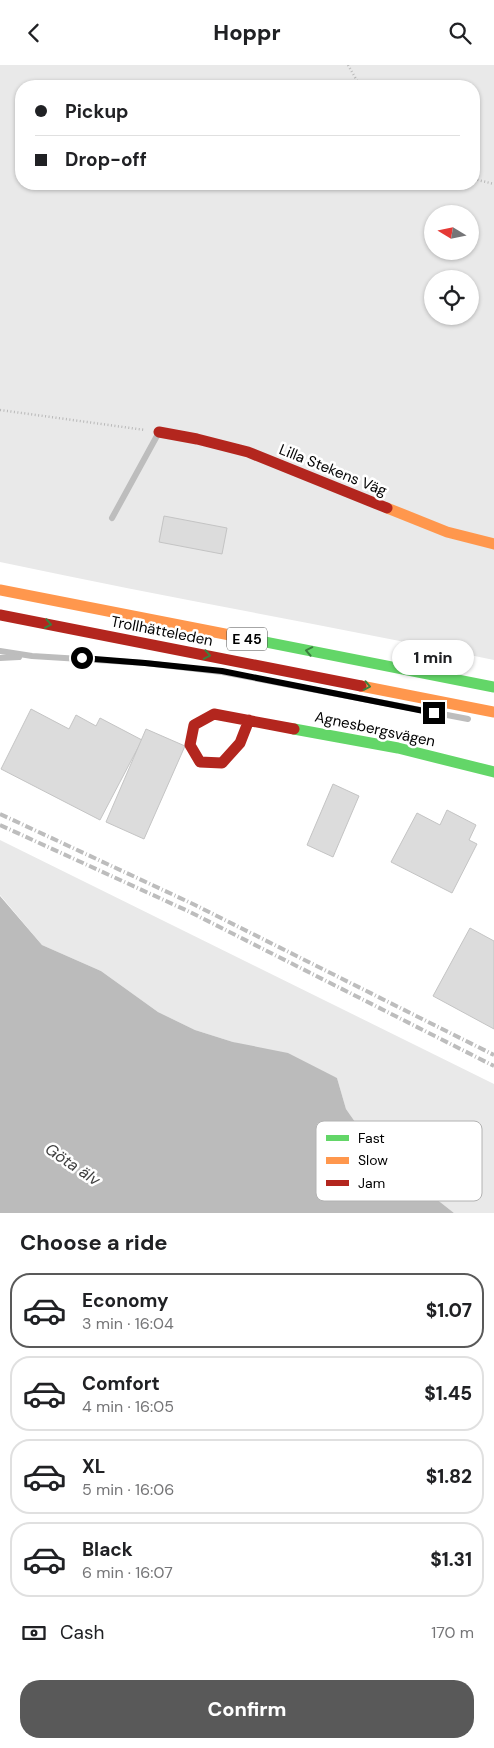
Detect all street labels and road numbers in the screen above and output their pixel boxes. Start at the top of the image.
street label: Lilla Stekens Väg [276,439,390,501]
street label: Trollhätteleden [109,611,215,651]
road number: E 45 [227,627,267,651]
street label: Agnesbergsvägen [313,706,437,752]

